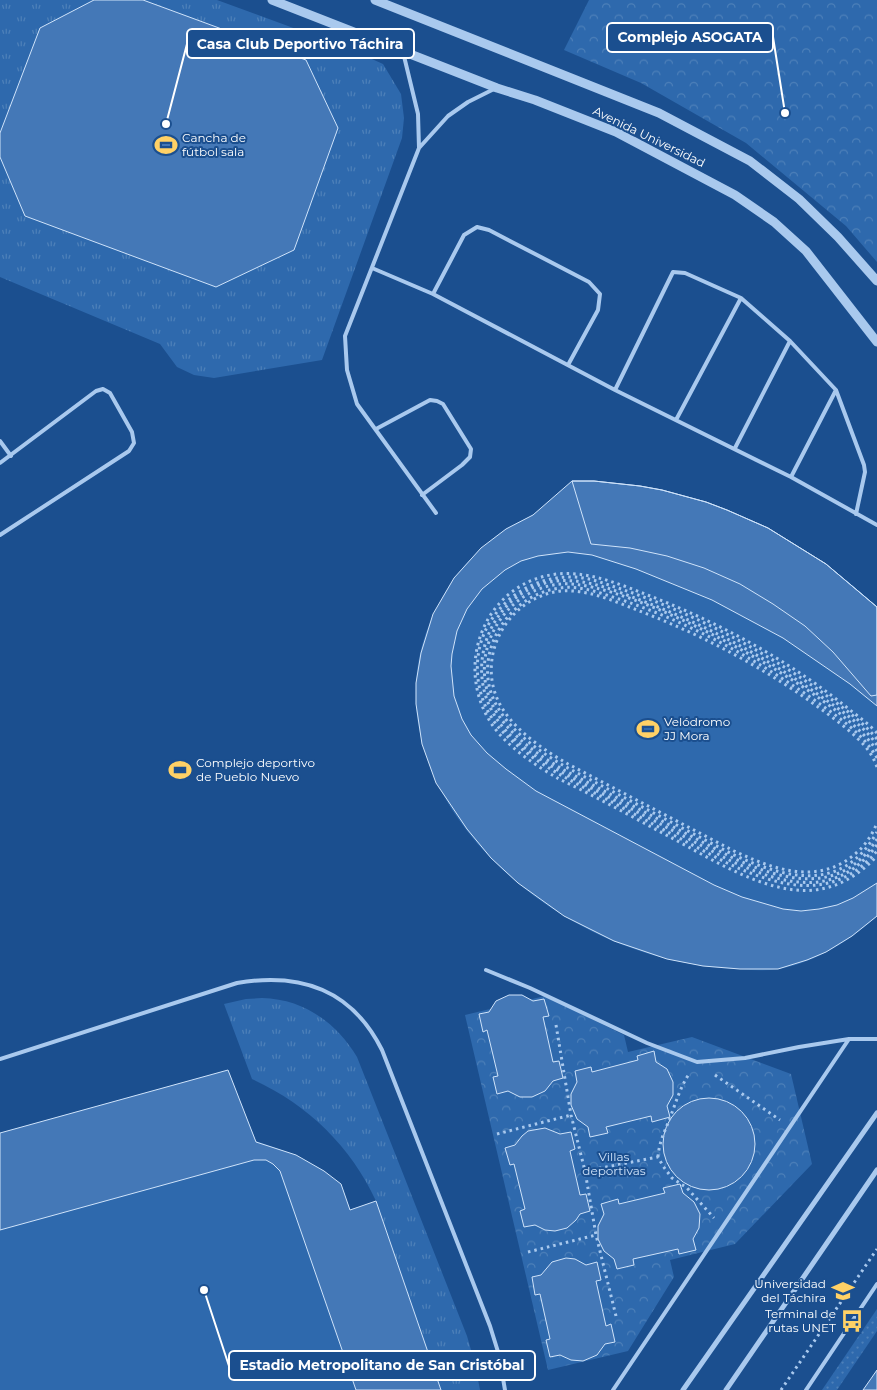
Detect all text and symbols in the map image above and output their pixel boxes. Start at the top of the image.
callout: Complejo ASOGATA [607,23,773,52]
text: Complejo ASOGATA [617,28,763,46]
callout: Casa Club Deportivo Táchira [187,29,414,58]
text: Casa Club Deportivo Táchira [197,35,403,53]
street label: Avenida Universidad [591,103,708,170]
place label: Cancha de fútbol sala [182,130,246,159]
sports icon: Cancha de fútbol sala [153,132,179,158]
place label: Velódromo JJ Mora [663,714,730,743]
sports icon: Velódromo JJ Mora [635,716,661,742]
place label: Complejo deportivo de Pueblo Nuevo [196,755,315,784]
sports icon: Complejo deportivo de Pueblo Nuevo [167,757,193,783]
park label: Villas deportivas [582,1149,646,1178]
place label: Universidad del Táchira [754,1276,826,1305]
school or university icon: Universidad del Táchira [830,1278,856,1304]
place label: Terminal de rutas UNET [765,1306,836,1335]
bus stop icon: Terminal de rutas UNET [839,1308,865,1334]
callout: Estadio Metropolitano de San Cristóbal [229,1351,535,1380]
text: Estadio Metropolitano de San Cristóbal [239,1356,525,1374]

